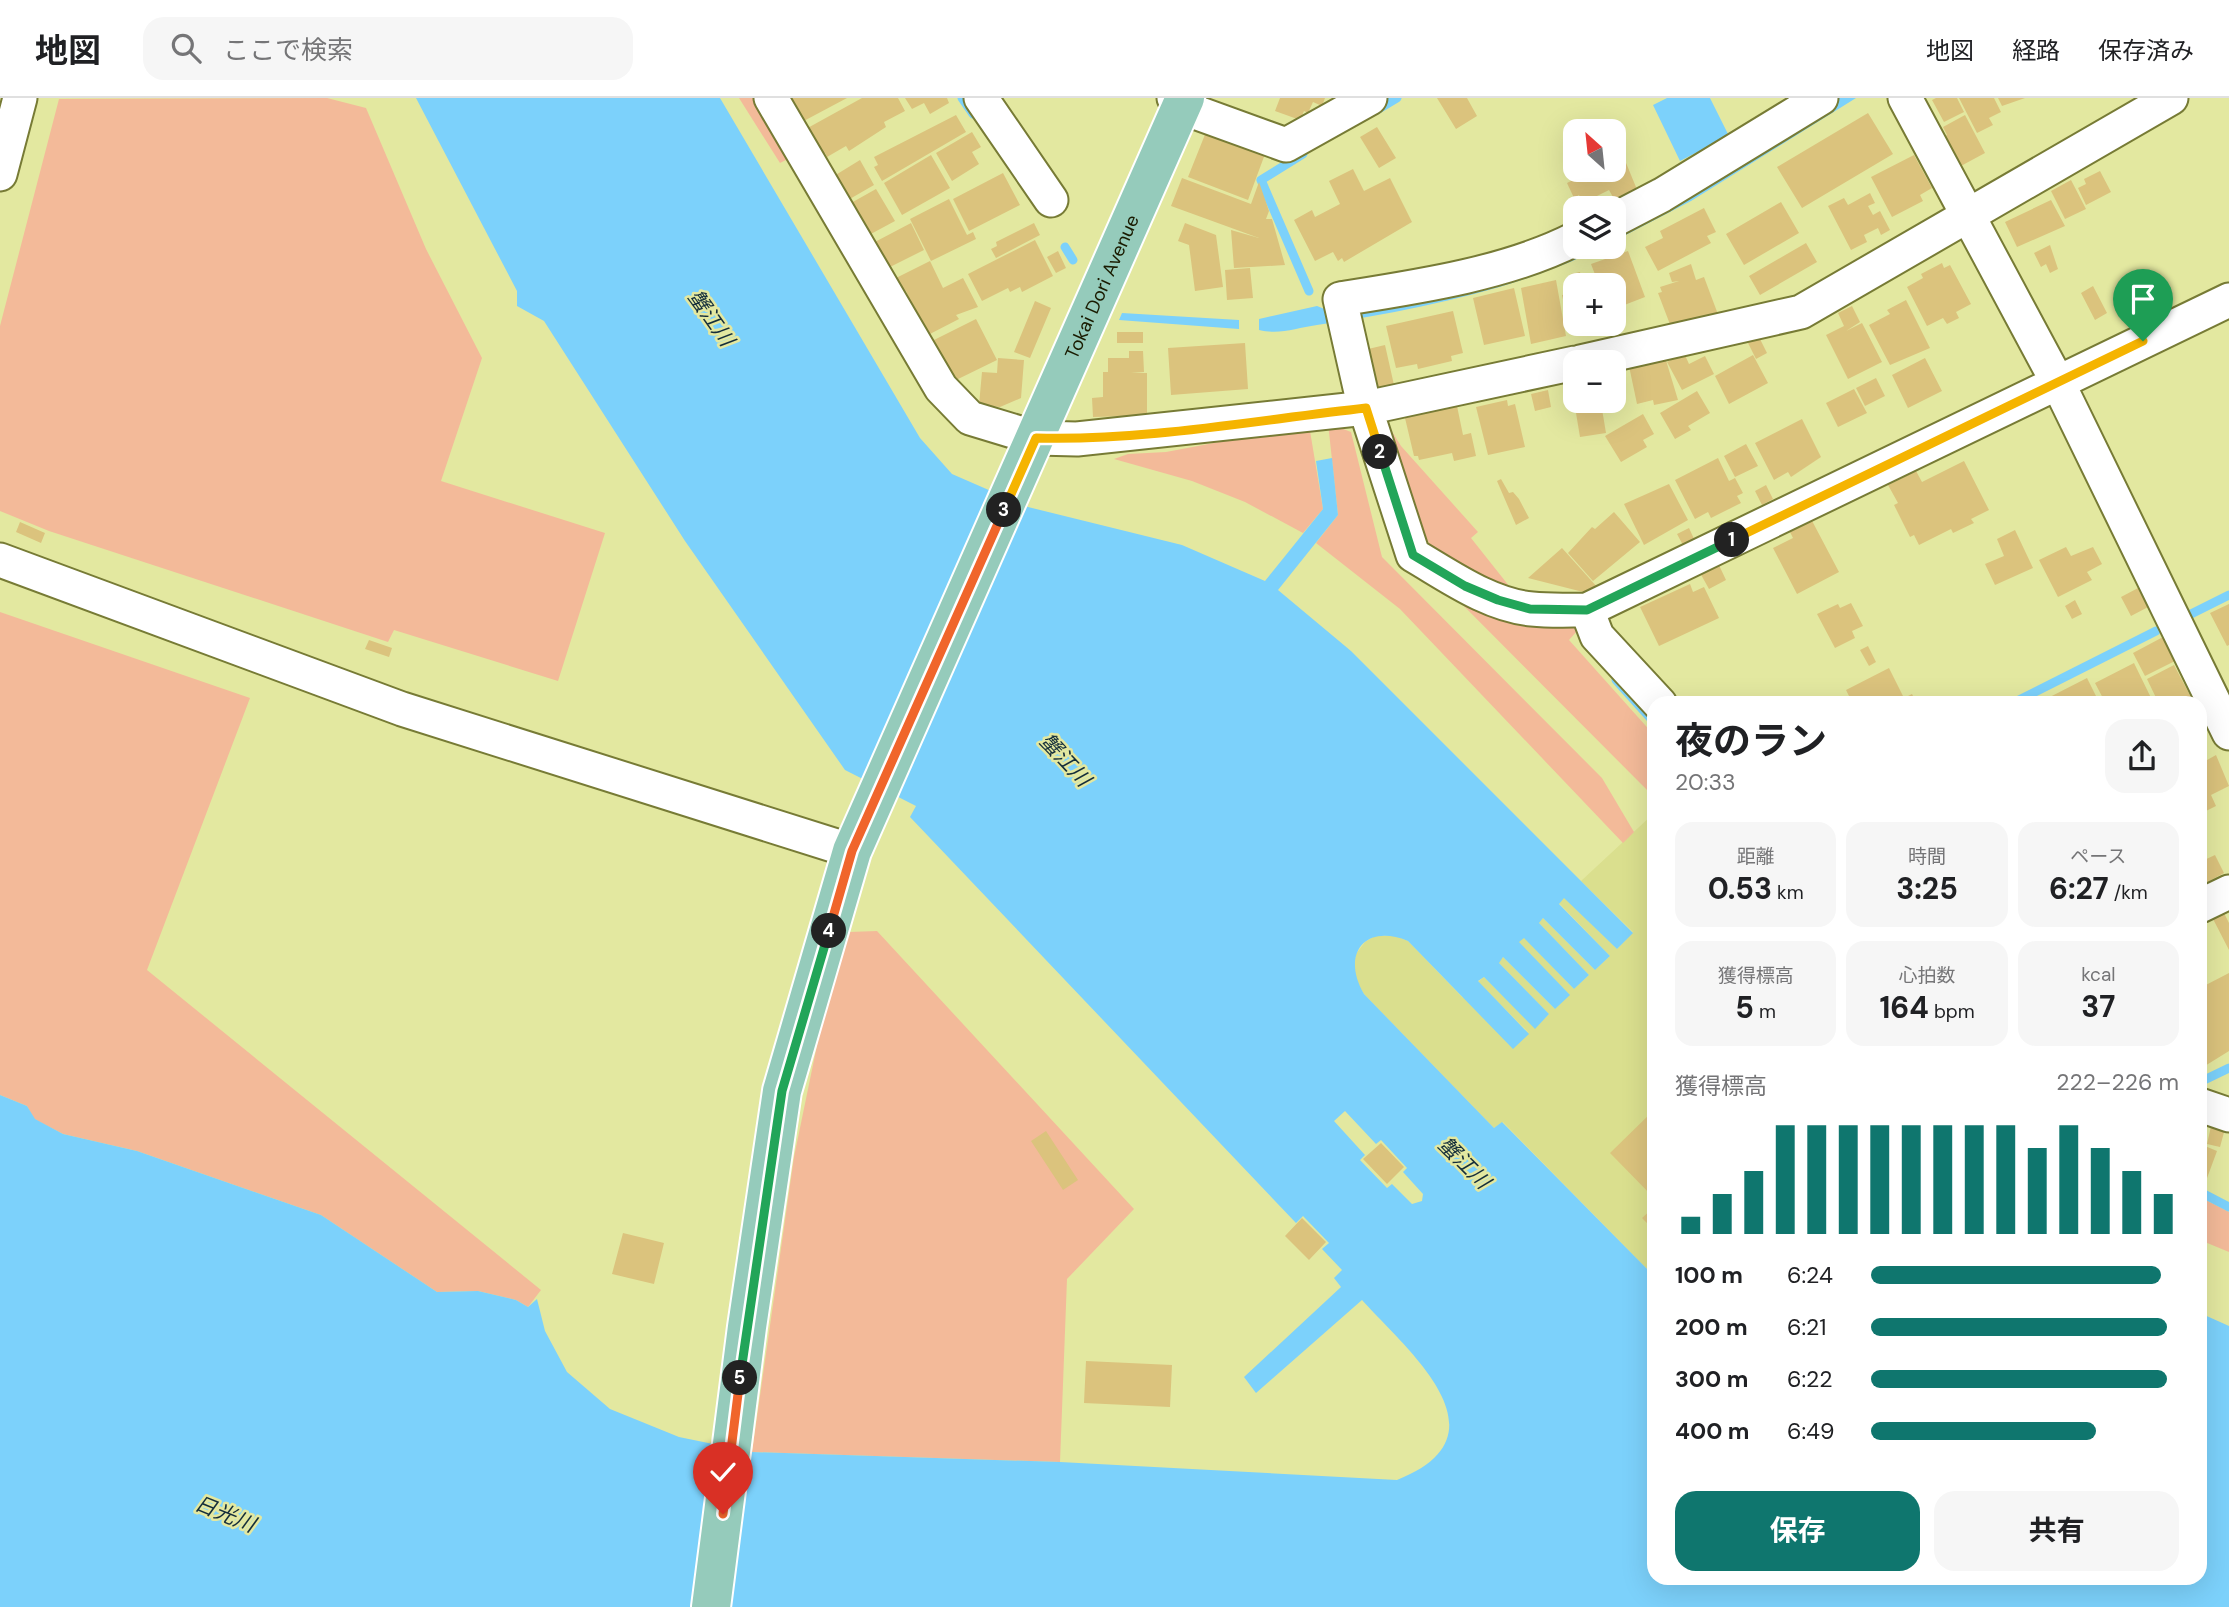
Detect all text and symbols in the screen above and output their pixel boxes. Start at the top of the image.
search box [143,17,633,80]
text: 地図 [35,29,101,72]
icon: search [167,29,205,67]
text: ここで検索 [223,33,353,67]
text: 地図 [1926,35,1974,66]
text: 経路 [2012,35,2060,66]
text: 保存済み [2098,35,2194,66]
north arrow [1563,119,1626,182]
map controls [1563,119,1626,413]
button: layers [1563,196,1626,259]
street label: Tokai Dori Avenue [1059,211,1145,363]
pin [2113,269,2173,341]
button: + [1563,273,1626,336]
icon: arrive [2124,280,2162,318]
water label: 蟹江川 [681,284,742,353]
button: − [1563,350,1626,413]
pin: 2 [1362,434,1398,470]
text: 2 [1374,439,1385,464]
pin: 3 [986,492,1021,528]
text: 3 [998,497,1009,522]
pin: 1 [1714,522,1750,558]
text: 1 [1728,527,1735,552]
text: 夜のラン [1675,716,1827,766]
button: share [2105,719,2179,793]
water label: 蟹江川 [1033,727,1098,794]
text: 20:33 [1675,767,1736,797]
text: 距離 [1737,844,1775,869]
text: 時間 [1908,844,1946,869]
text: ペース [2070,844,2126,869]
text: 0.53 [1708,869,1772,908]
text: 3:25 [1896,869,1958,908]
text: 6:27 [2049,869,2109,908]
text: km [1772,880,1804,905]
text: /km [2109,880,2148,905]
pin: 4 [812,914,846,948]
text: 4 [822,918,835,943]
text: kcal [2081,962,2115,987]
text: 獲得標高 [1718,963,1794,988]
text: 心拍数 [1898,963,1956,988]
text: 37 [2081,987,2115,1026]
text: 5 [1735,988,1754,1027]
text: 164 [1879,988,1929,1027]
text: m [1754,999,1776,1024]
text: bpm [1929,999,1975,1024]
text: 222–226 m [2056,1067,2179,1097]
text: 獲得標高 [1675,1071,1767,1101]
water label: 蟹江川 [1432,1131,1498,1197]
text: 100 m [1675,1260,1743,1290]
text: 6:24 [1787,1260,1833,1290]
text: 200 m [1675,1312,1748,1342]
text: 6:21 [1787,1312,1827,1342]
pin: 5 [722,1360,758,1396]
text: 300 m [1675,1364,1748,1394]
text: 6:22 [1787,1364,1833,1394]
text: 5 [734,1365,745,1390]
text: 400 m [1675,1416,1749,1446]
text: 6:49 [1787,1416,1835,1446]
pin [693,1442,753,1514]
icon: check [704,1453,742,1491]
water label: 日光川 [191,1489,261,1540]
button: 保存 [1675,1491,1920,1571]
button: 共有 [1934,1491,2179,1571]

